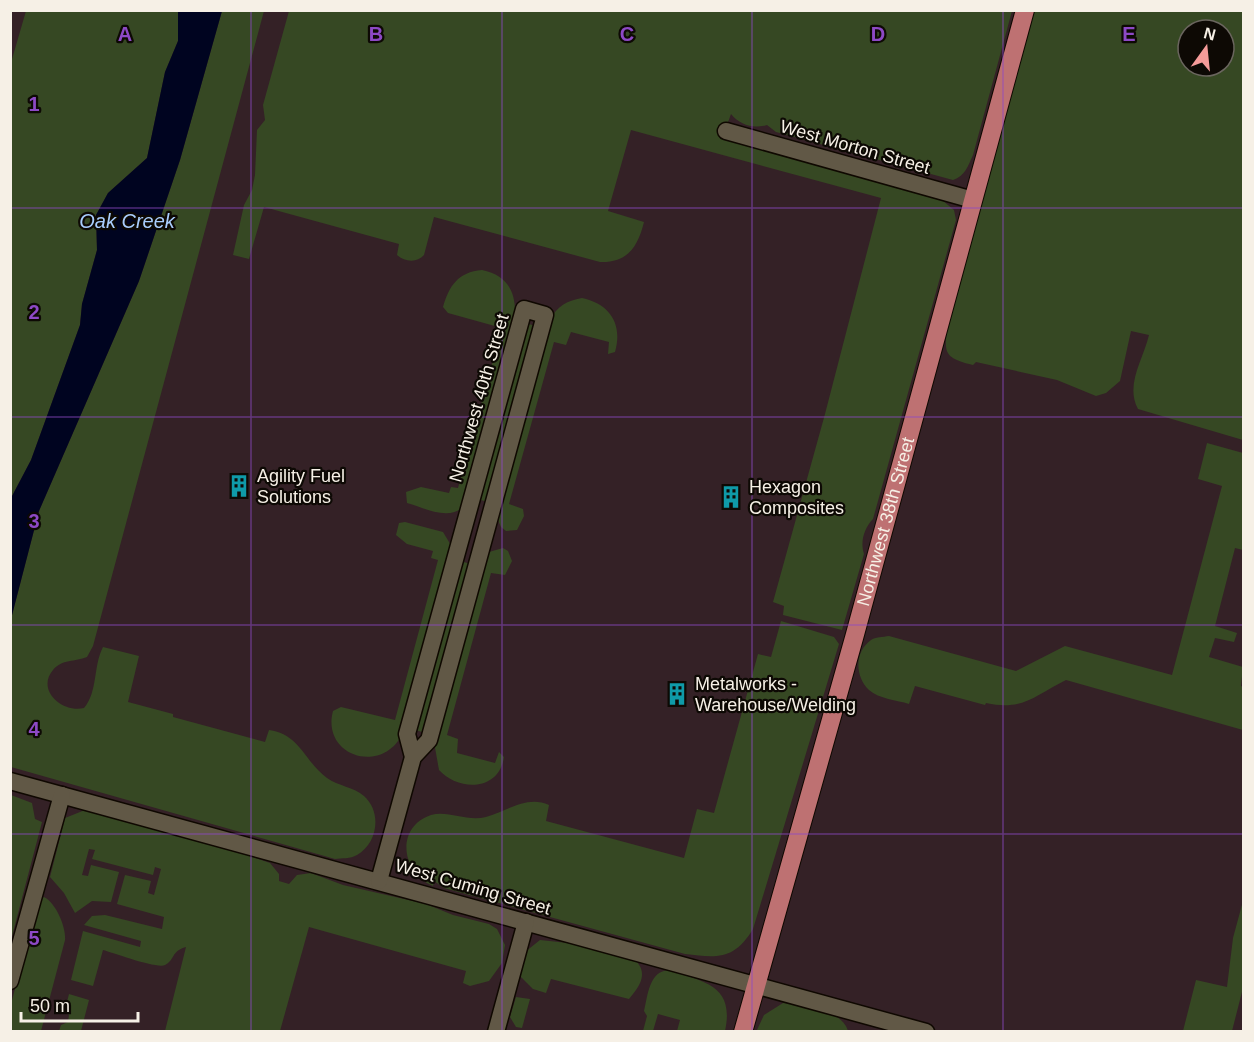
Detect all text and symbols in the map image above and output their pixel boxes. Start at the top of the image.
north arrow [1176,18,1236,78]
text: A [118,23,132,45]
text: B [369,23,383,45]
text: C [620,23,634,45]
text: D [871,23,885,45]
text: E [1122,23,1136,45]
text: N [1202,24,1218,44]
text: 1 [28,93,40,115]
street label: West Morton Street [778,116,932,178]
water label: Oak Creek [79,210,176,232]
text: 2 [28,301,40,323]
street label: Northwest 40th Street [445,312,513,484]
street label: Northwest 38th Street [853,435,918,608]
place label: Agility Fuel Solutions [257,466,345,507]
building icon: Agility Fuel Solutions [226,473,252,499]
place label: Hexagon Composites [749,477,844,518]
building icon: Hexagon Composites [718,484,744,510]
text: 3 [28,510,40,532]
place label: Metalworks - Warehouse/Welding [695,674,856,715]
building icon: Metalworks - Warehouse/Welding [664,681,690,707]
text: 4 [28,718,40,740]
street label: West Cuming Street [393,855,553,919]
text: 5 [28,927,40,949]
scale bar [21,985,138,1023]
text: 50 m [30,996,70,1016]

